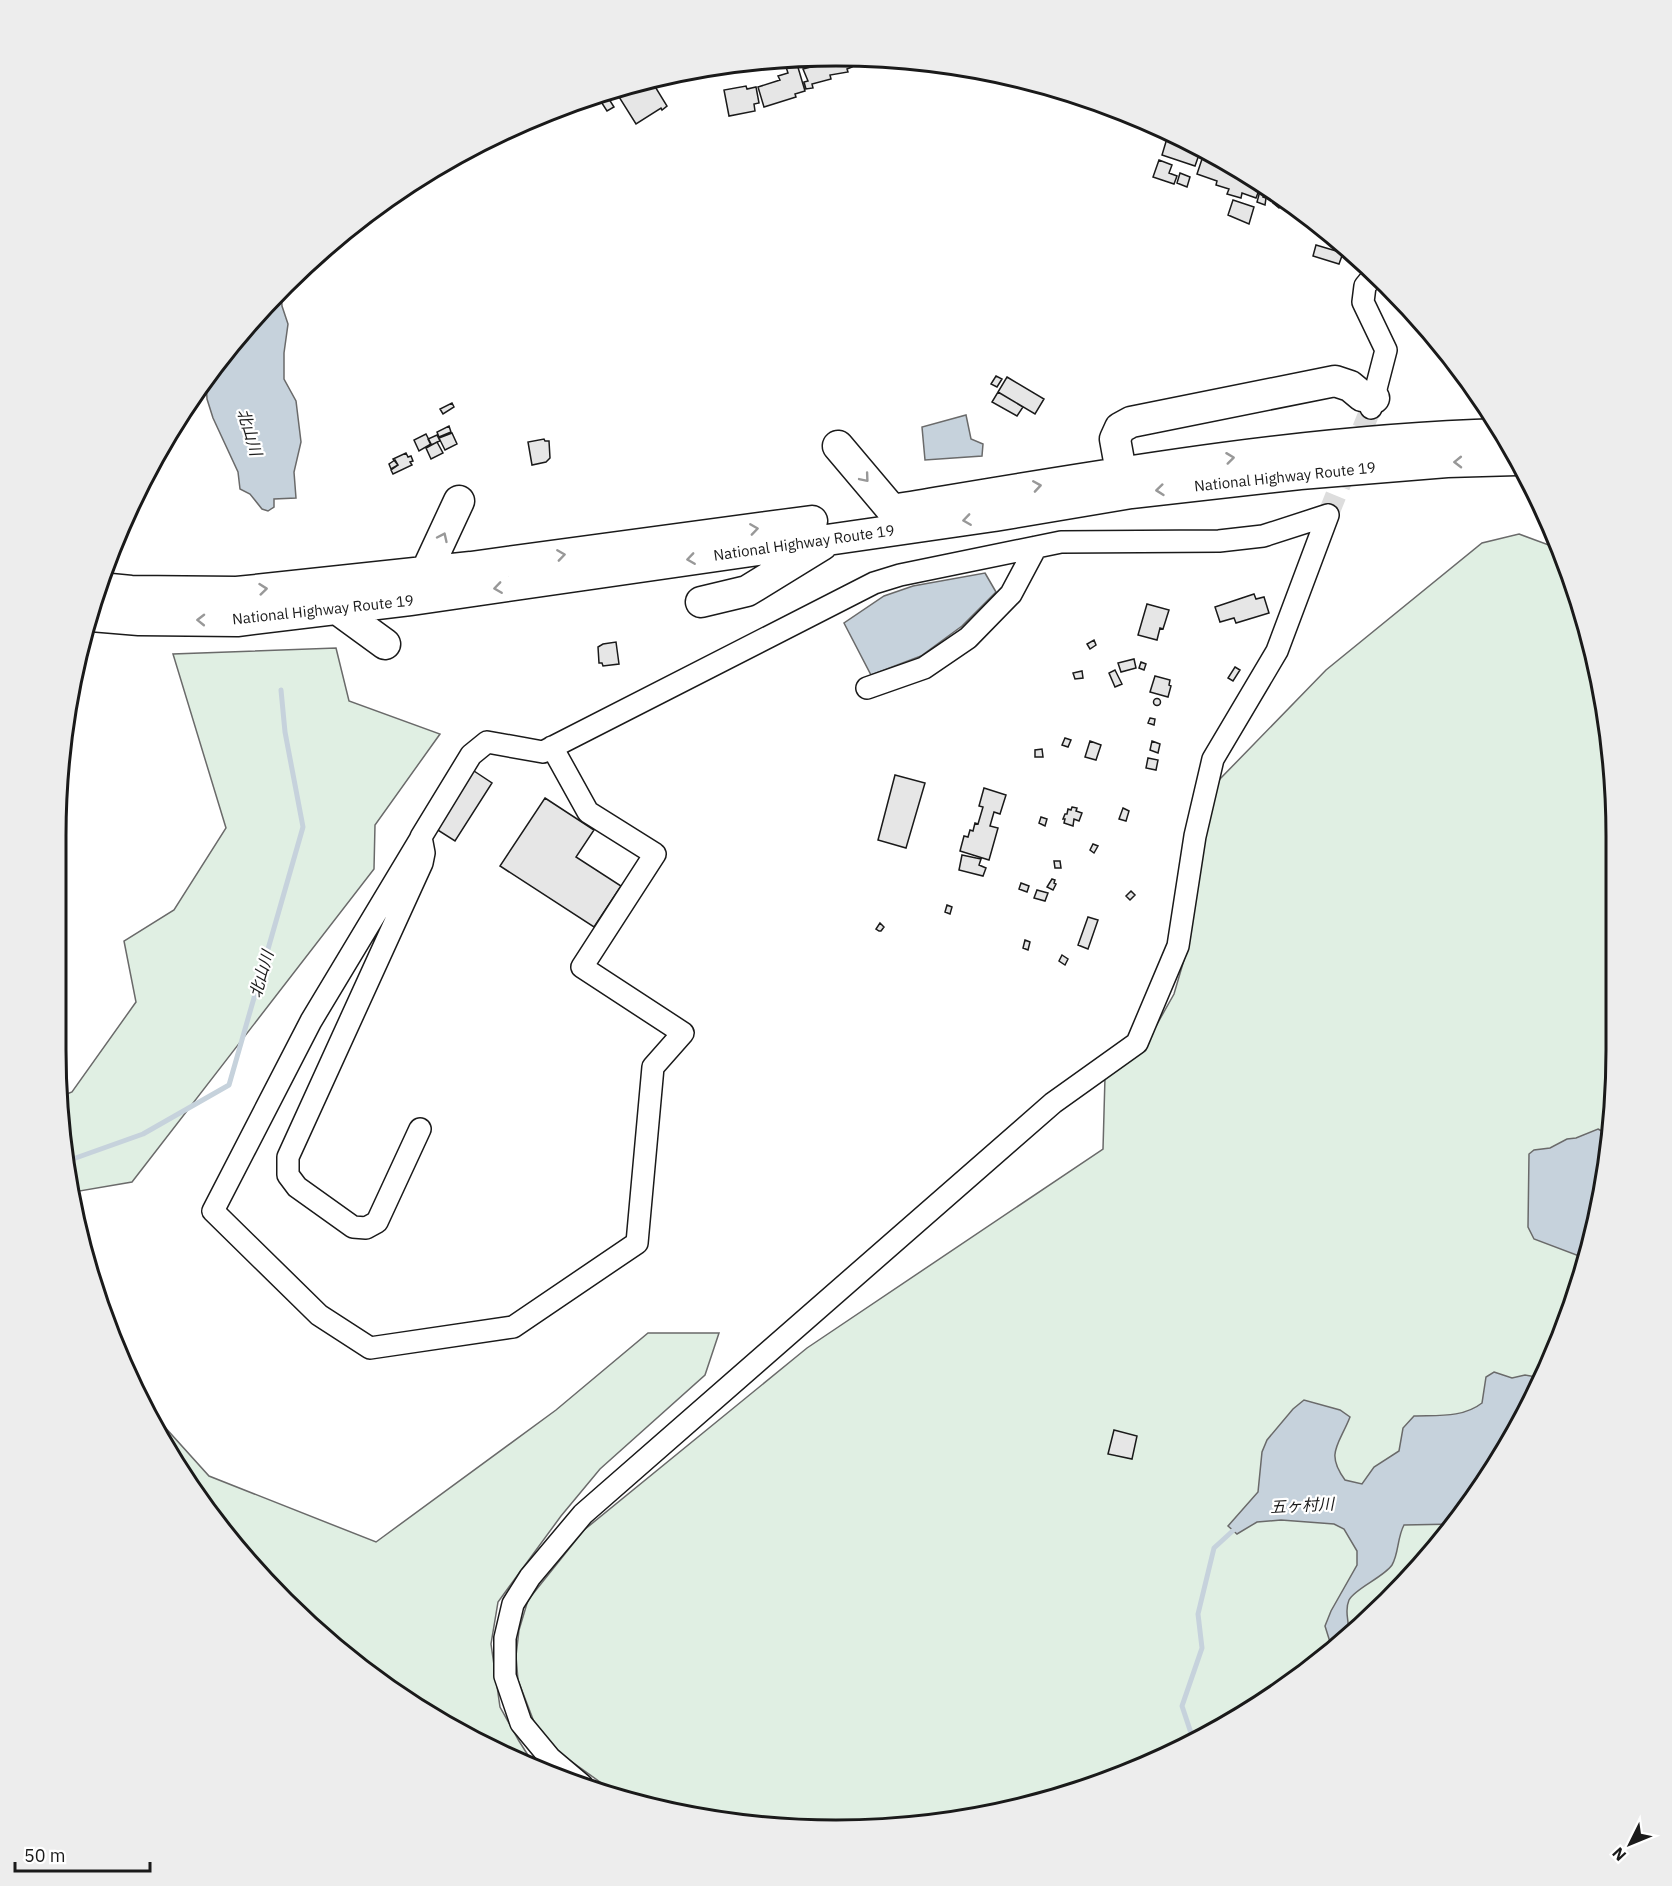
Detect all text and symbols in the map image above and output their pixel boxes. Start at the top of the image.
water label: 北山川 [233,406,267,460]
one-way arrow [1226,452,1235,464]
one-way arrow [1454,455,1463,468]
street label: National Highway Route 19 [1193,458,1377,495]
one-way arrow [858,471,869,482]
one-way arrow [1032,480,1042,493]
one-way arrow [1155,483,1164,496]
one-way arrow [963,513,972,525]
street label: National Highway Route 19 [712,520,896,565]
one-way arrow [749,523,759,535]
one-way arrow [435,532,447,543]
one-way arrow [556,550,565,562]
one-way arrow [687,553,696,565]
one-way arrow [494,581,503,593]
one-way arrow [258,584,267,596]
street label: National Highway Route 19 [231,591,415,628]
one-way arrow [196,614,205,627]
water label: 北山川 [245,946,278,1000]
water label: 五ヶ村川 [1270,1493,1336,1517]
north arrow [1600,1814,1660,1874]
scale bar [15,1835,150,1873]
text: N [1608,1843,1630,1865]
text: 50 m [24,1844,66,1867]

